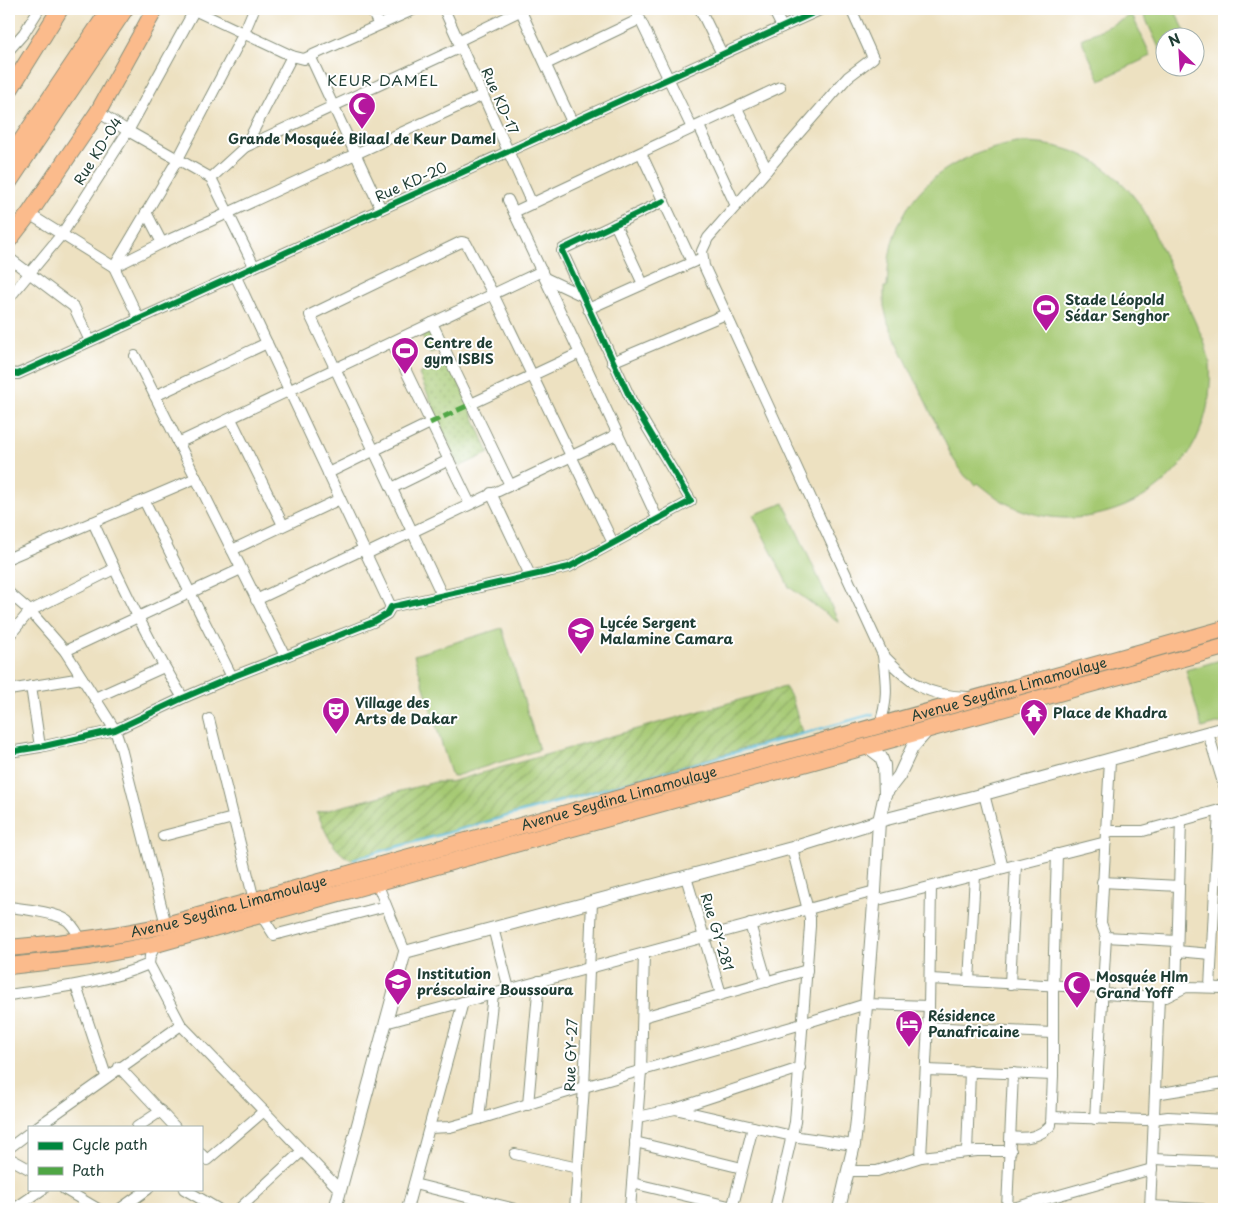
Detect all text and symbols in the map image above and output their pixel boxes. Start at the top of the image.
north arrow [1156,28,1206,78]
text: N [1165,28,1184,52]
street label: Rue KD-17 [476,64,525,138]
district label: KEUR DAMEL [327,68,439,91]
mosque icon: Grande Mosquée Bilaal de Keur Damel [347,91,377,130]
street label: Rue KD-04 [68,113,127,189]
place label: Grande Mosquée Bilaal de Keur Damel [228,128,496,149]
street label: Rue KD-20 [371,156,450,207]
place label: Stade Léopold Sédar Senghor [1065,289,1170,326]
sports icon: Stade Léopold Sédar Senghor [1031,293,1061,332]
place label: Centre de gym ISBIS [424,332,494,369]
sports icon: Centre de gym ISBIS [390,336,420,375]
place label: Lycée Sergent Malamine Camara [600,612,733,649]
school or university icon: Lycée Sergent Malamine Camara [566,616,596,655]
street label: Avenue Seydina Limamoulaye [908,651,1109,726]
place label: Village des Arts de Dakar [354,692,458,729]
theatre icon: Village des Arts de Dakar [321,696,351,735]
temple icon: Place de Khadra [1019,698,1049,737]
place label: Place de Khadra [1053,702,1168,723]
street label: Avenue Seydina Limamoulaye [518,760,719,835]
street label: Avenue Seydina Limamoulaye [129,870,329,942]
street label: Rue GY-281 [696,890,739,973]
place label: Institution préscolaire Boussoura [417,963,574,1000]
place label: Mosquée Hlm Grand Yoff [1096,966,1188,1003]
school or university icon: Institution préscolaire Boussoura [383,967,413,1006]
mosque icon: Mosquée Hlm Grand Yoff [1062,970,1092,1009]
place label: Résidence Panafricaine [928,1005,1020,1042]
hotel icon: Résidence Panafricaine [894,1009,924,1048]
street label: Rue GY-27 [559,1018,582,1092]
legend [28,1126,202,1190]
text: Cycle path [72,1132,148,1155]
text: Path [72,1158,104,1181]

